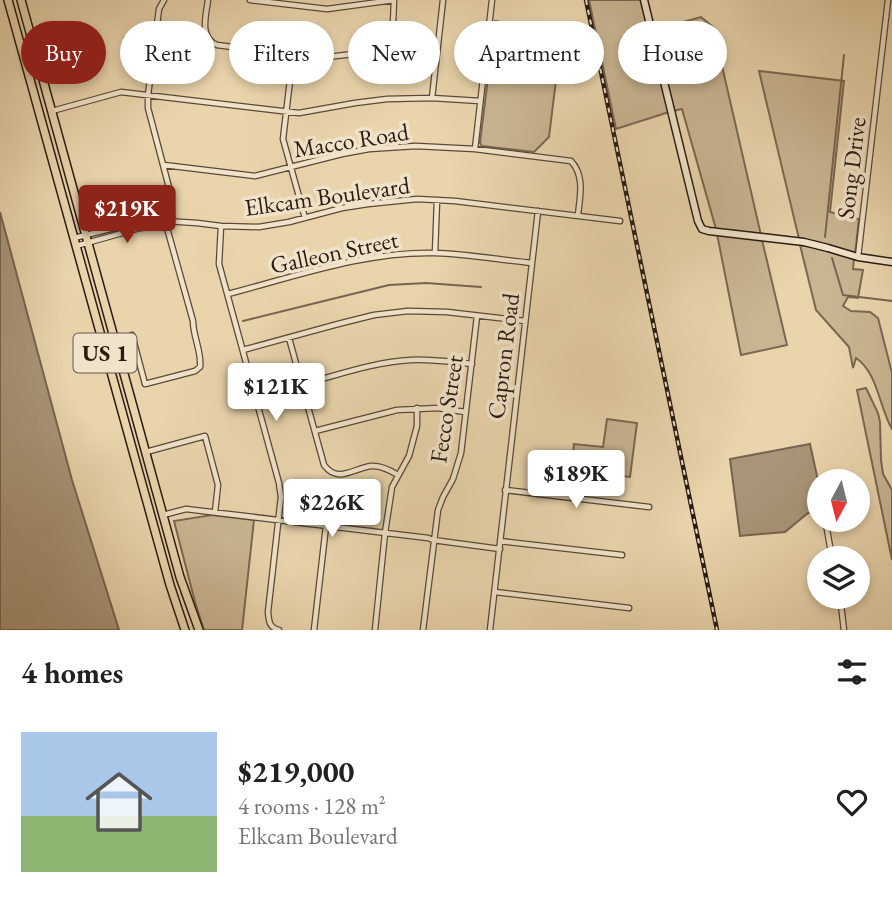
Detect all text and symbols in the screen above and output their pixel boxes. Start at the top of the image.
chip: Buy [21,21,106,84]
chip: Rent [120,21,215,84]
chip: Filters [229,21,334,84]
chip: New [348,21,440,84]
chip: Apartment [454,21,604,84]
chip: House [618,21,727,84]
street label: Macco Road [291,115,412,164]
street label: Song Drive [829,115,873,221]
street label: Elkcam Boulevard [242,169,413,223]
pin: $219K [78,186,176,245]
text: $219K [95,193,159,223]
street label: Galleon Street [267,223,401,281]
street label: Capron Road [480,290,526,421]
road number: US 1 [74,334,136,372]
street label: Fecco Street [422,352,470,465]
pin: $121K [227,364,325,423]
text: $121K [244,371,308,401]
pin: $189K [527,450,625,510]
text: $189K [544,458,608,488]
north arrow [807,469,870,532]
map controls [807,469,870,609]
pin: $226K [283,480,381,539]
text: $226K [300,487,364,517]
button: layers [807,546,870,609]
text: 4 homes [21,653,123,692]
icon: filters [833,653,871,691]
text: $219,000 [238,752,354,791]
icon: home [77,760,161,844]
icon: heart [833,783,871,821]
text: 4 rooms · 128 m² [238,791,386,821]
text: Elkcam Boulevard [238,821,398,851]

